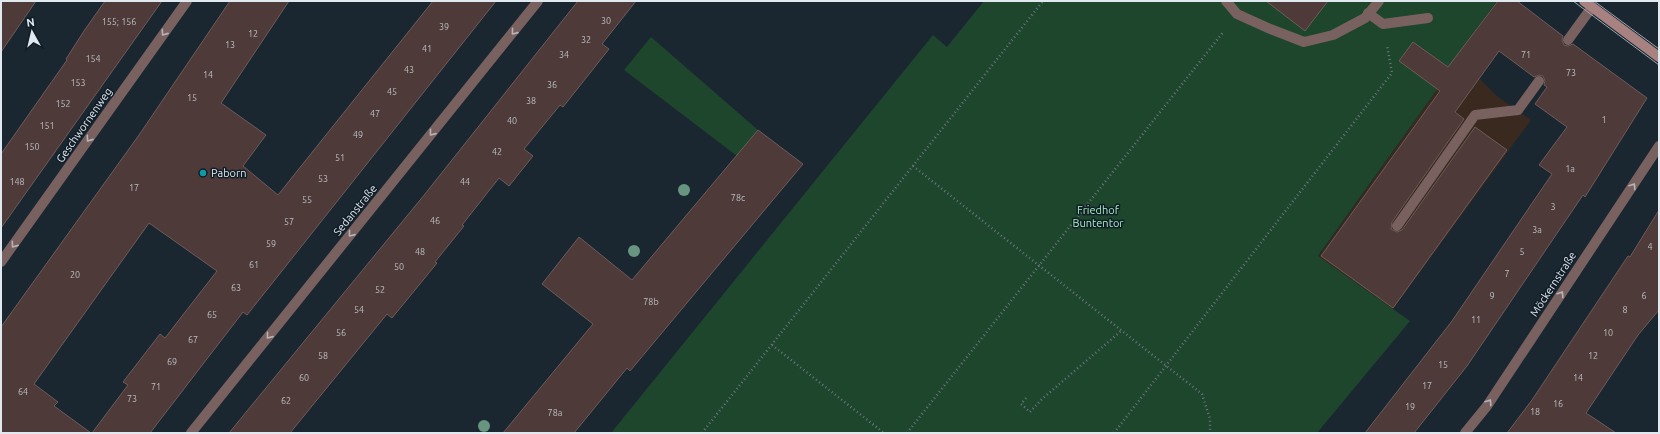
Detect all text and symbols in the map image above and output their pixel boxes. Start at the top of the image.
north arrow [12,12,52,52]
text: N [26,16,36,29]
house number: 30 [601,16,611,26]
house number: 155; 156 [102,17,136,27]
house number: 39 [439,22,449,32]
one-way arrow [511,27,518,34]
one-way arrow [162,28,169,35]
house number: 12 [248,29,258,39]
house number: 32 [581,35,591,45]
house number: 13 [225,40,235,50]
house number: 41 [422,44,432,54]
house number: 34 [559,50,569,60]
house number: 71 [1521,50,1531,60]
house number: 154 [85,54,101,64]
house number: 43 [404,65,414,75]
house number: 73 [1566,68,1576,78]
house number: 14 [203,70,213,80]
house number: 153 [70,78,86,88]
house number: 36 [547,80,557,90]
street label: Geschwornenweg [54,85,114,165]
house number: 45 [387,87,397,97]
house number: 15 [187,93,197,103]
house number: 38 [526,96,536,106]
house number: 152 [55,99,71,109]
house number: 47 [370,109,380,119]
house number: 1 [1601,115,1607,125]
house number: 40 [507,116,517,126]
house number: 151 [39,121,55,131]
one-way arrow [430,128,437,135]
house number: 49 [353,130,363,140]
one-way arrow [87,134,94,141]
house number: 150 [24,142,40,152]
house number: 42 [492,147,502,157]
house number: 51 [335,153,345,163]
house number: 1a [1565,164,1575,174]
place label: Paborn [211,167,246,179]
marker: Paborn [198,168,208,178]
house number: 53 [318,174,328,184]
house number: 148 [9,177,25,187]
house number: 44 [460,177,470,187]
street label: Sedanstraße [331,182,379,238]
house number: 17 [129,183,139,193]
one-way arrow [1628,183,1635,190]
house number: 78c [731,193,745,203]
house number: 55 [302,195,312,205]
house number: 3 [1550,202,1556,212]
park label: Friedhof Buntentor [1072,204,1124,229]
house number: 46 [430,216,440,226]
house number: 57 [284,217,294,227]
house number: 3a [1532,225,1542,235]
one-way arrow [348,230,355,237]
house number: 59 [266,239,276,249]
one-way arrow [12,240,19,247]
house number: 4 [1647,242,1653,252]
house number: 48 [415,247,425,257]
house number: 5 [1519,247,1525,257]
street label: Möckernstraße [1528,249,1578,319]
house number: 61 [249,260,259,270]
house number: 50 [394,262,404,272]
house number: 7 [1504,269,1510,279]
house number: 20 [70,270,80,280]
house number: 63 [231,283,241,293]
house number: 52 [375,285,385,295]
house number: 9 [1489,291,1495,301]
one-way arrow [1556,291,1564,298]
house number: 6 [1641,291,1647,301]
house number: 78b [643,297,659,307]
house number: 54 [354,305,364,315]
house number: 8 [1622,305,1628,315]
house number: 65 [207,310,217,320]
house number: 11 [1471,315,1481,325]
house number: 56 [336,328,346,338]
house number: 10 [1603,328,1613,338]
one-way arrow [267,331,274,338]
house number: 67 [188,335,198,345]
house number: 58 [318,351,328,361]
house number: 12 [1588,351,1598,361]
house number: 69 [167,357,177,367]
house number: 15 [1438,360,1448,370]
house number: 60 [299,373,309,383]
house number: 14 [1573,373,1583,383]
house number: 17 [1422,381,1432,391]
house number: 71 [151,382,161,392]
house number: 64 [18,387,28,397]
house number: 73 [127,394,137,404]
house number: 62 [281,396,291,406]
house number: 16 [1553,399,1563,409]
one-way arrow [1484,400,1491,407]
house number: 19 [1405,402,1415,412]
house number: 18 [1530,407,1540,417]
house number: 78a [548,408,562,418]

